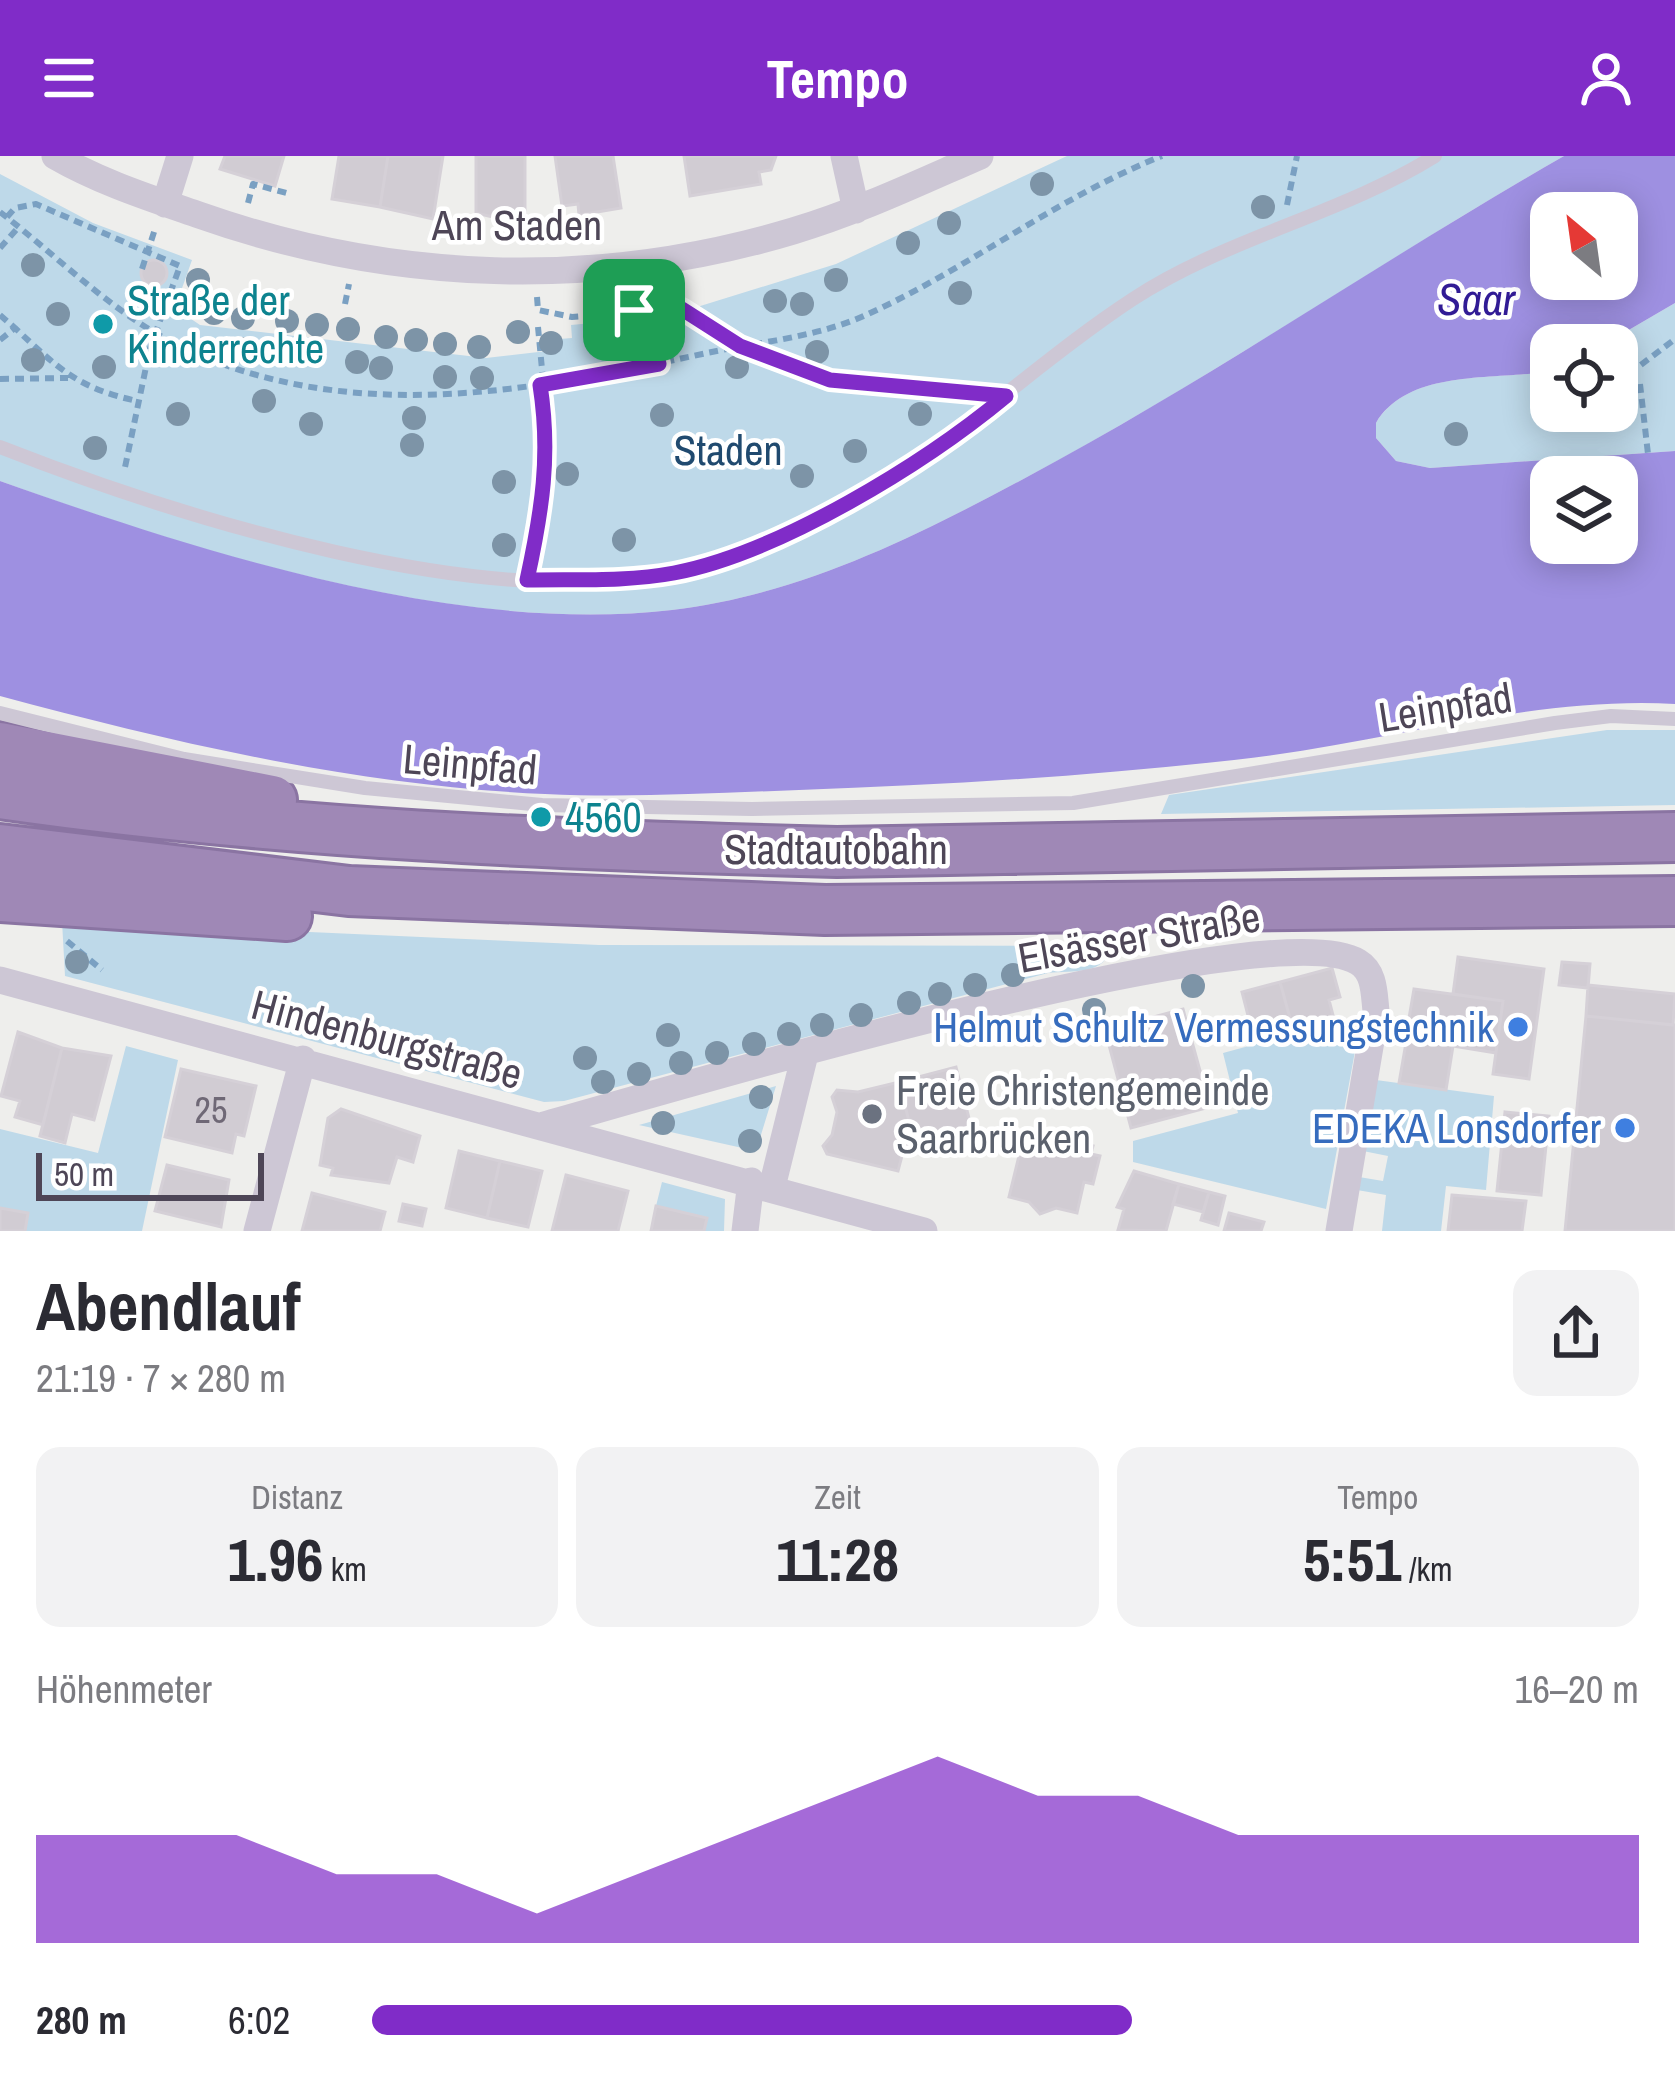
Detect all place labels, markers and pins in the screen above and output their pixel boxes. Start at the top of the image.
pin [583,259,685,361]
place label: Straße der Kinderrechte [127,272,324,376]
marker: Straße der Kinderrechte [90,311,116,337]
place label: 4560 [565,789,642,845]
marker: 4560 [528,804,554,830]
place label: Helmut Schultz Vermessungstechnik [933,999,1495,1055]
marker: Helmut Schultz Vermessungstechnik [1505,1014,1531,1040]
place label: Freie Christengemeinde Saarbrücken [896,1062,1269,1166]
place label: EDEKA Lonsdorfer [1312,1100,1602,1156]
marker: Freie Christengemeinde Saarbrücken [859,1101,885,1127]
marker: EDEKA Lonsdorfer [1612,1115,1638,1141]

